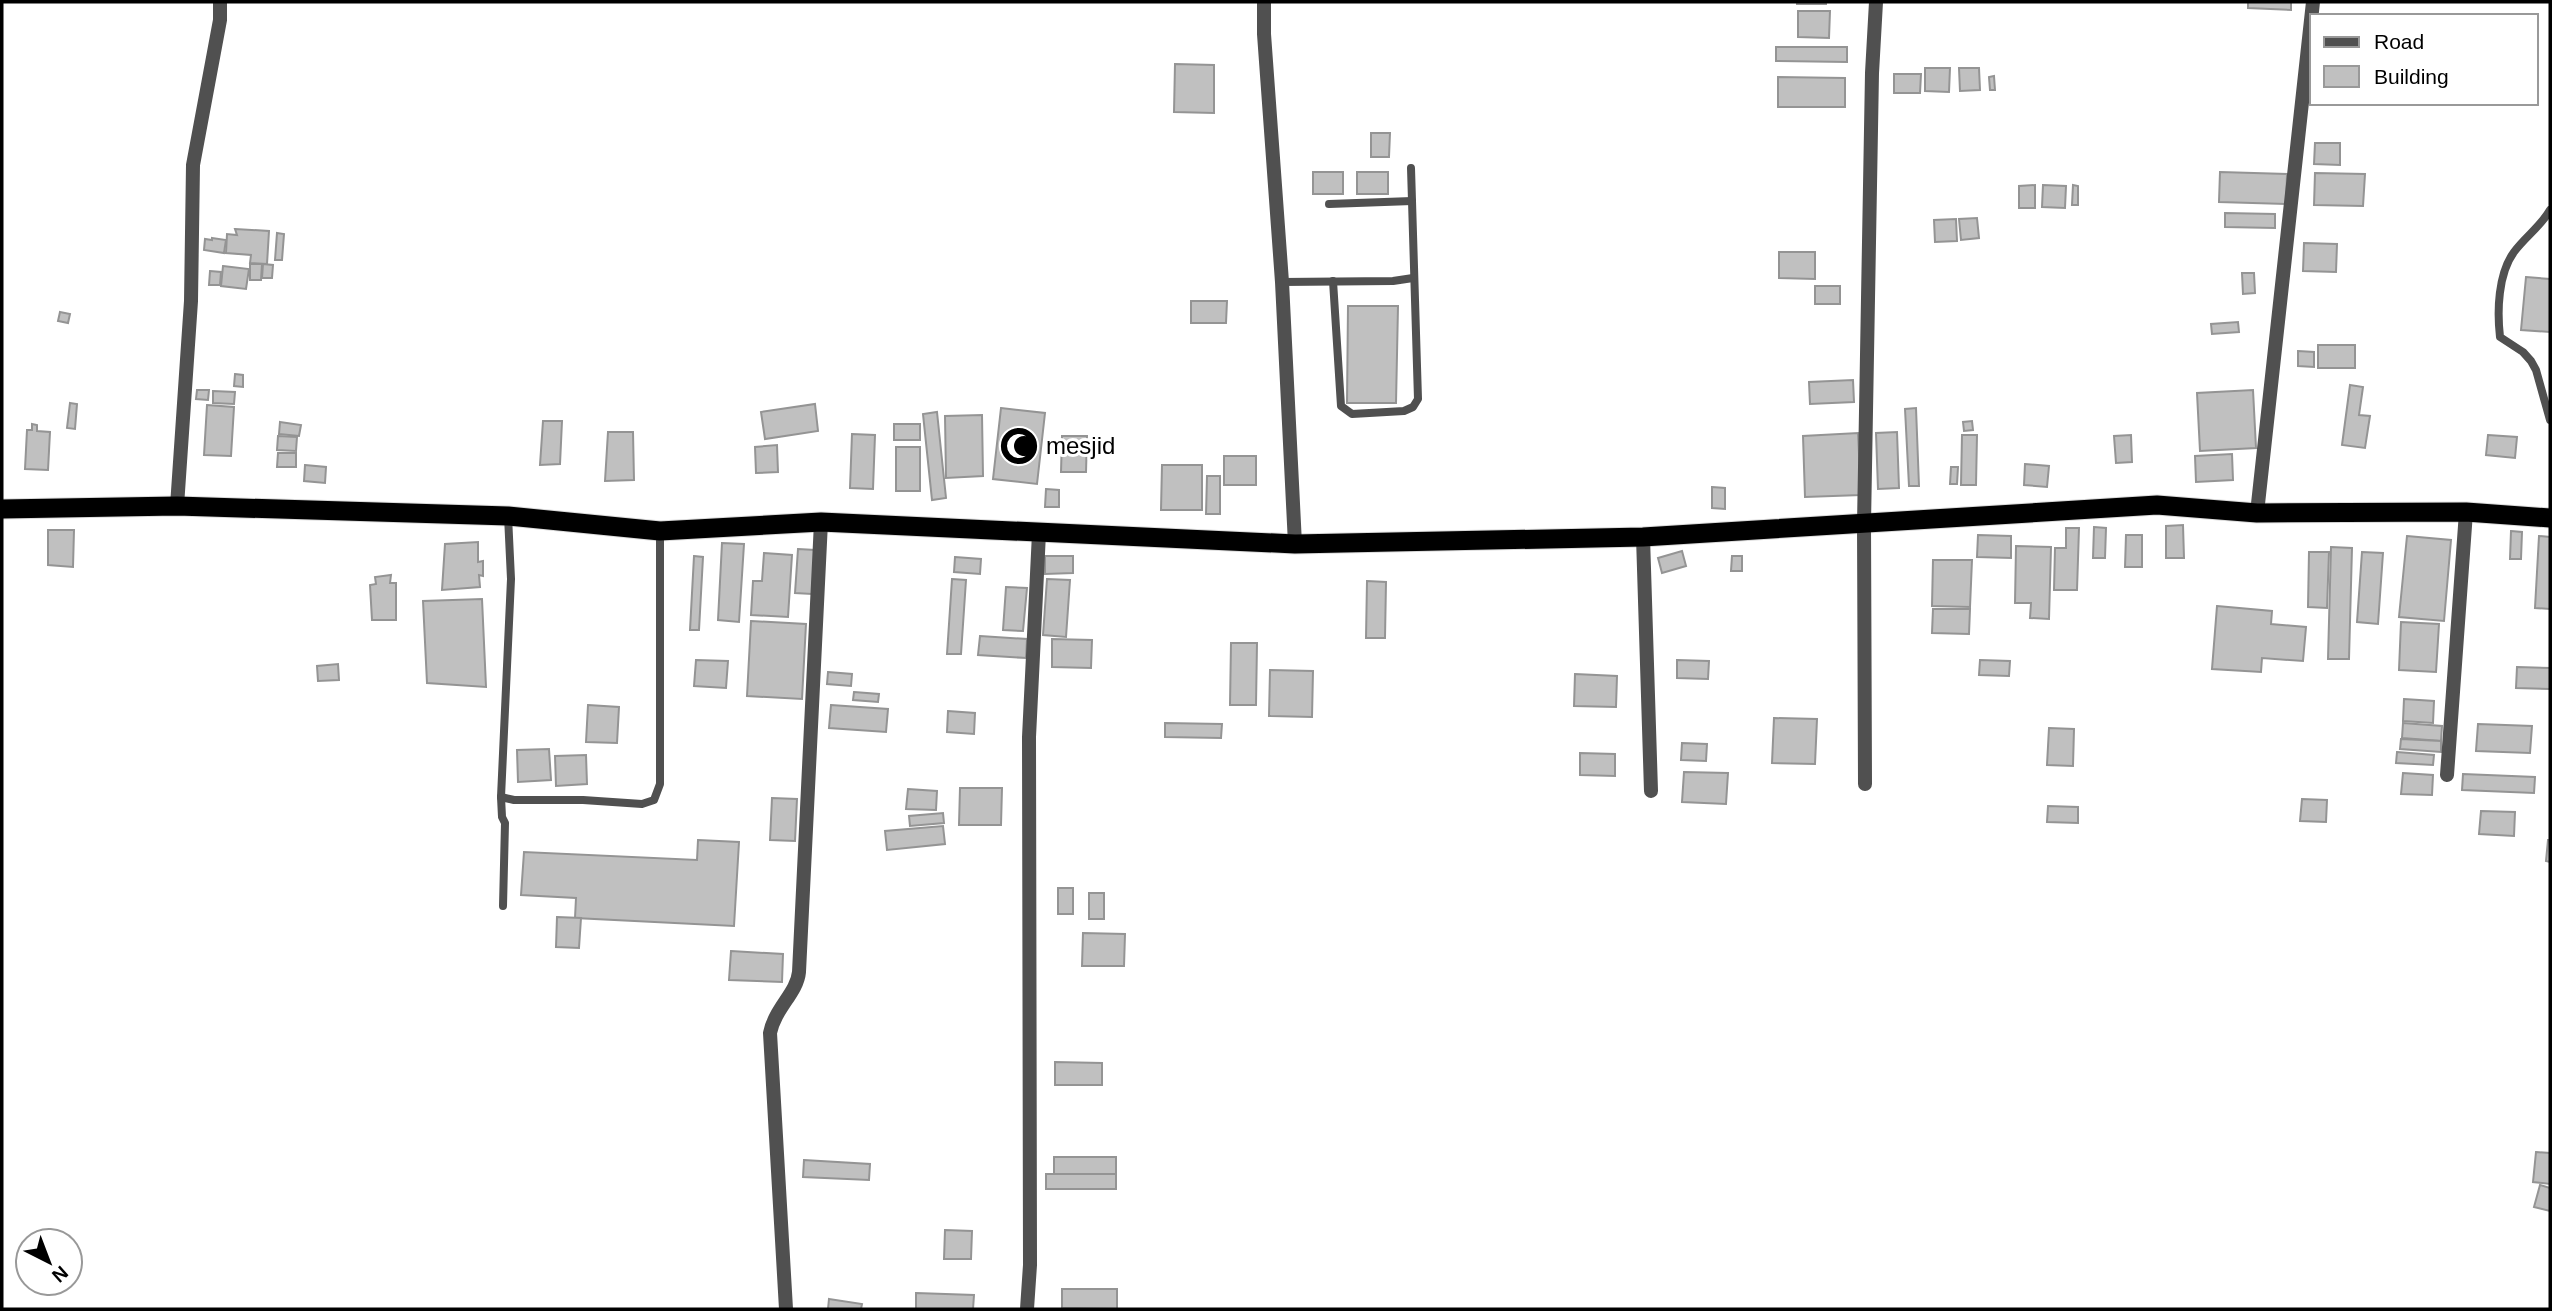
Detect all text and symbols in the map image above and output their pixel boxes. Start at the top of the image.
legend [2310,14,2538,105]
text: Road [2374,30,2424,53]
text: Building [2374,65,2449,88]
mosque icon: mesjid [998,425,1040,467]
place label: mesjid [1046,432,1115,459]
north arrow [14,1227,84,1297]
text: N [48,1262,72,1287]

